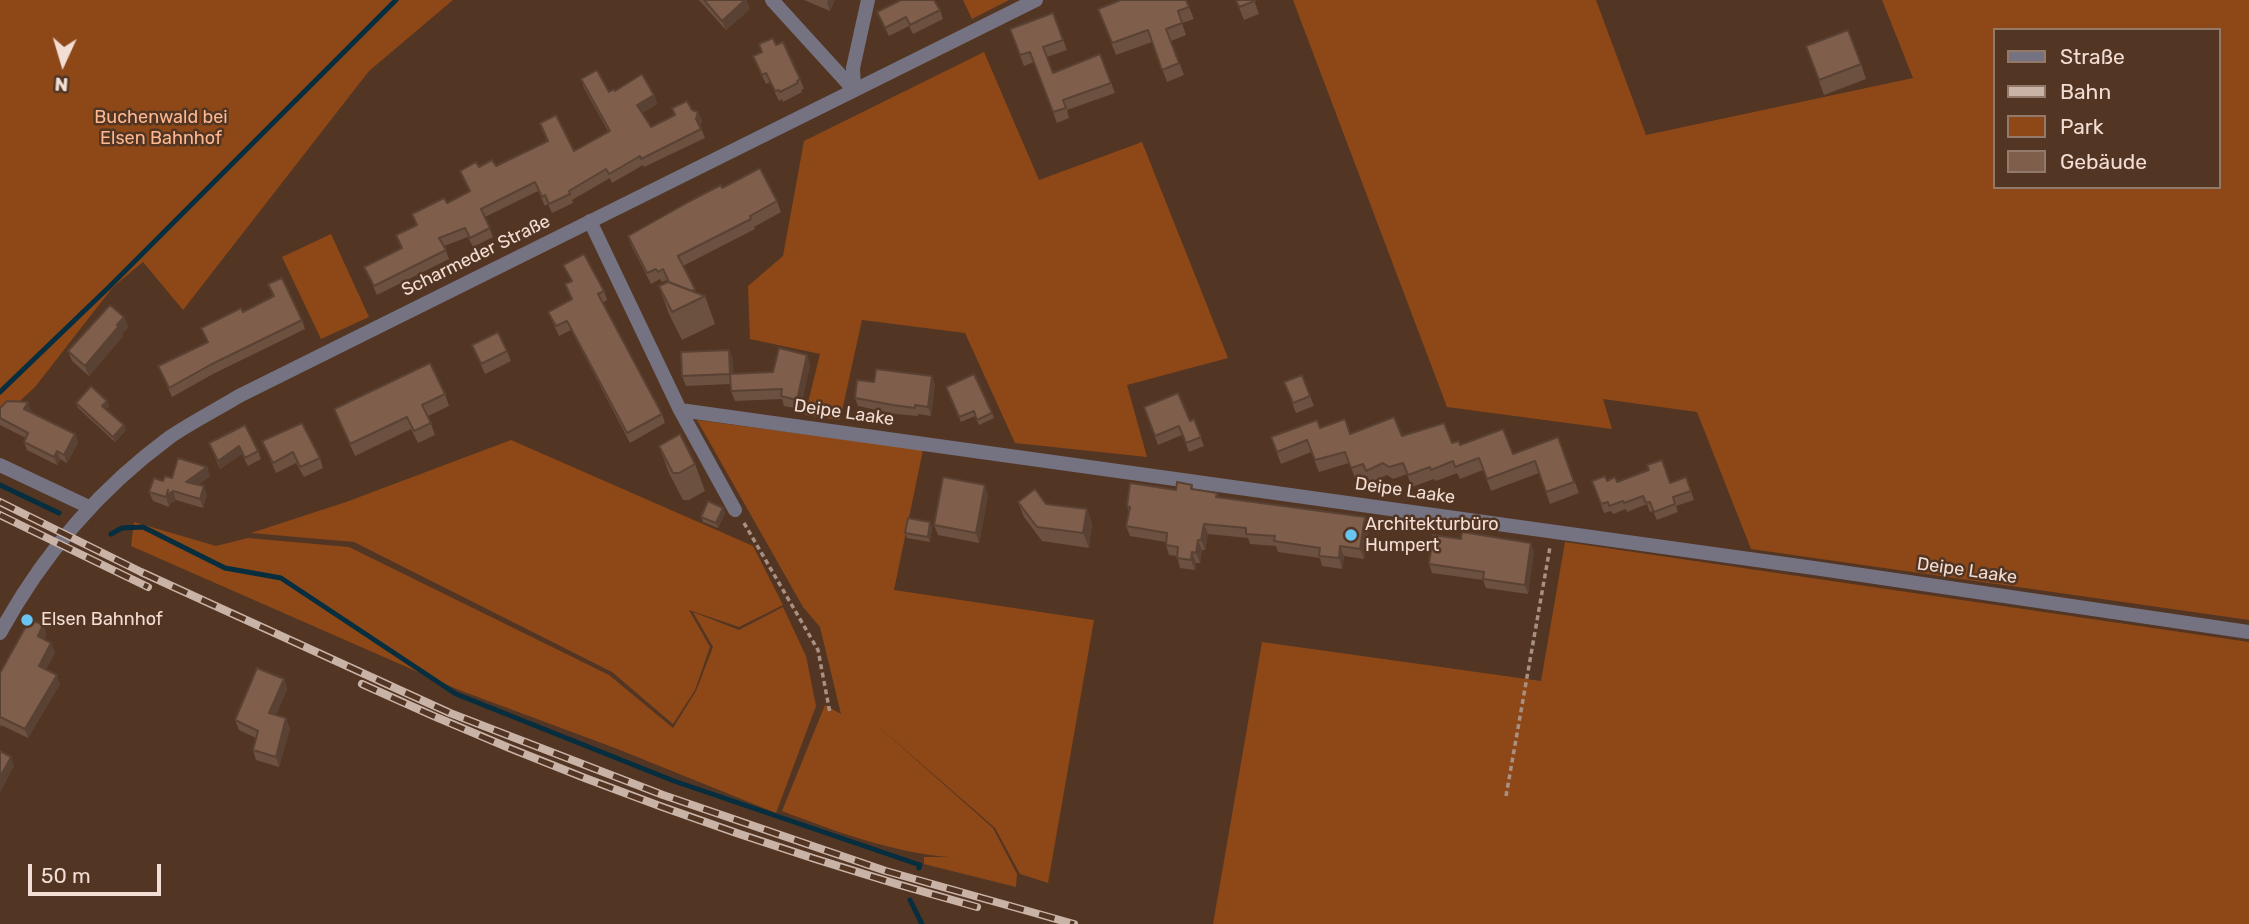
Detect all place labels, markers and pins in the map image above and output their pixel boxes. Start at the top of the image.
place label: Architekturbüro Humpert [1365,514,1499,556]
marker: Architekturbüro Humpert [1343,527,1359,543]
place label: Elsen Bahnhof [41,609,163,631]
marker: Elsen Bahnhof [19,612,35,628]

